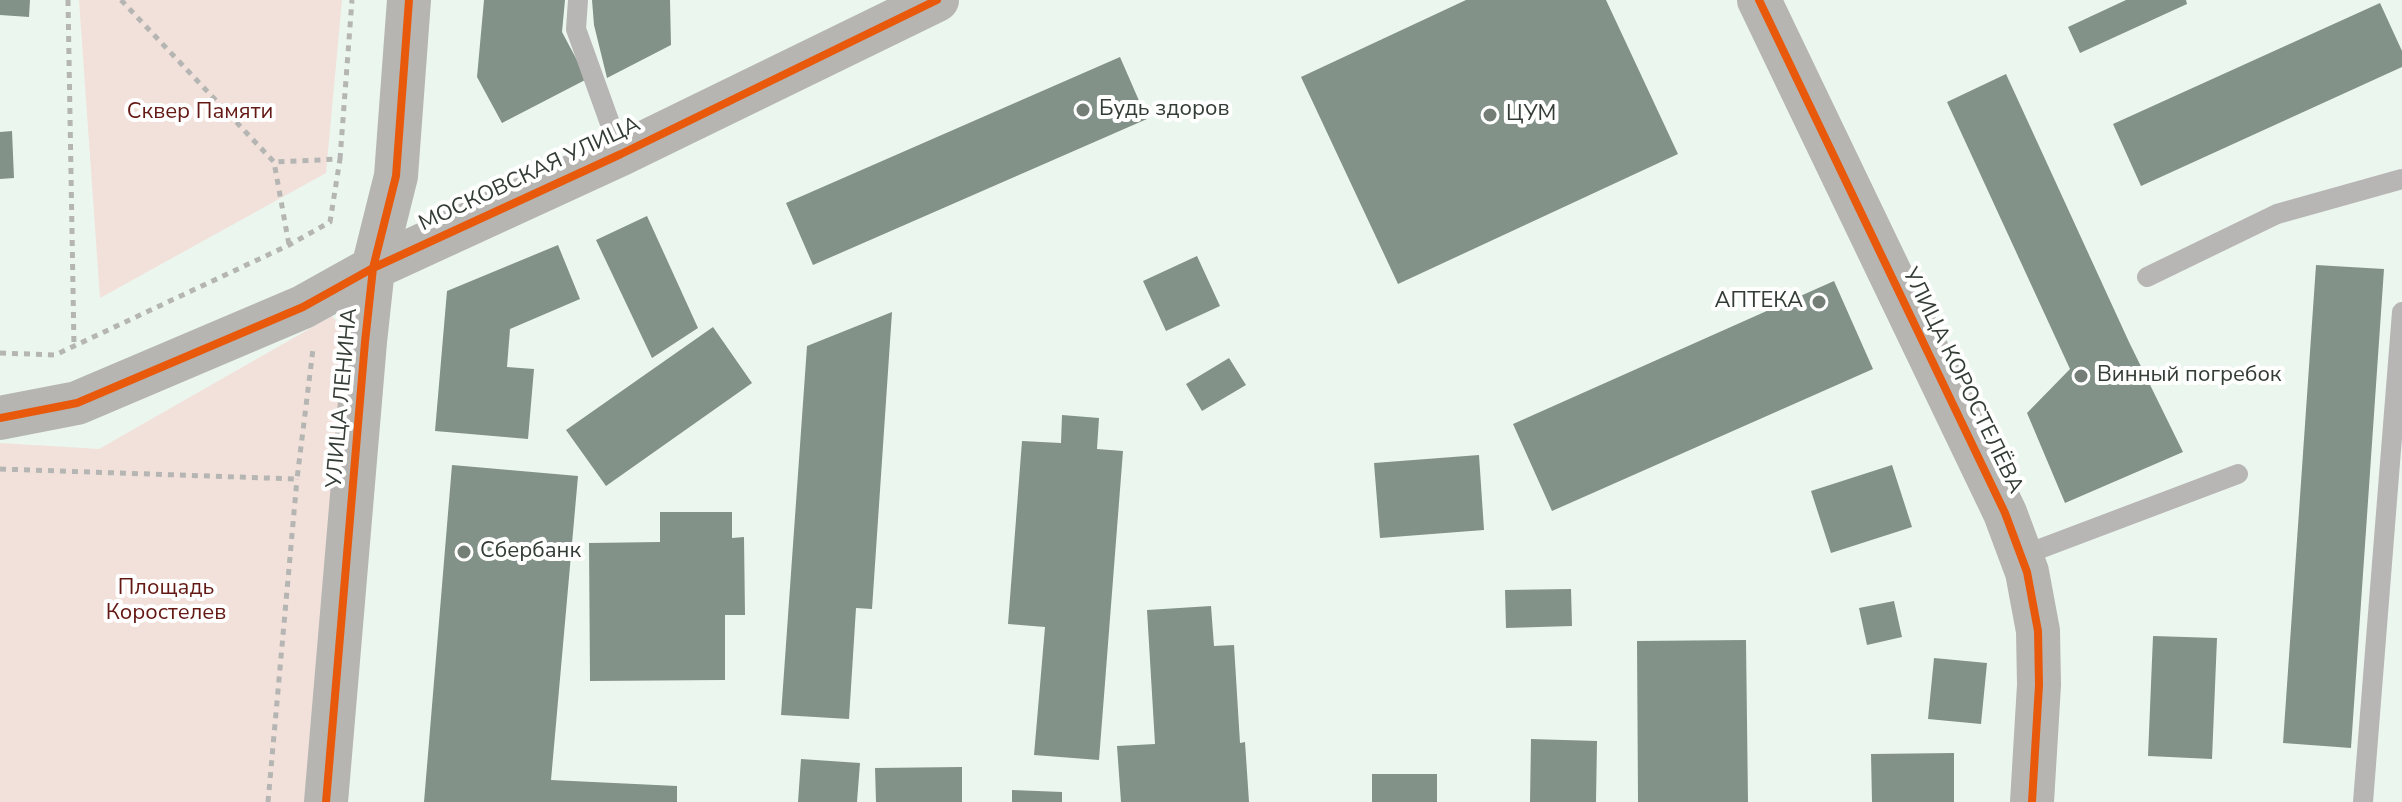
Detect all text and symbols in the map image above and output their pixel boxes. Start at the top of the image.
place label: Будь здоров [1099,97,1229,123]
park label: Сквер Памяти [127,100,273,126]
marker: Будь здоров [1074,101,1092,119]
place label: ЦУМ [1506,102,1556,128]
marker: ЦУМ [1481,106,1499,124]
street label: МОСКОВСКАЯ УЛИЦА [415,112,645,238]
street label: УЛИЦА КОРОСТЕЛЁВА [1896,264,2028,498]
place label: АПТЕКА [1715,289,1803,315]
marker: АПТЕКА [1810,293,1828,311]
street label: УЛИЦА ЛЕНИНА [322,307,364,489]
place label: Винный погребок [2097,363,2281,389]
marker: Винный погребок [2072,367,2090,385]
place label: Сбербанк [480,539,581,565]
marker: Сбербанк [455,543,473,561]
park label: Площадь Коростелев [106,576,226,628]

